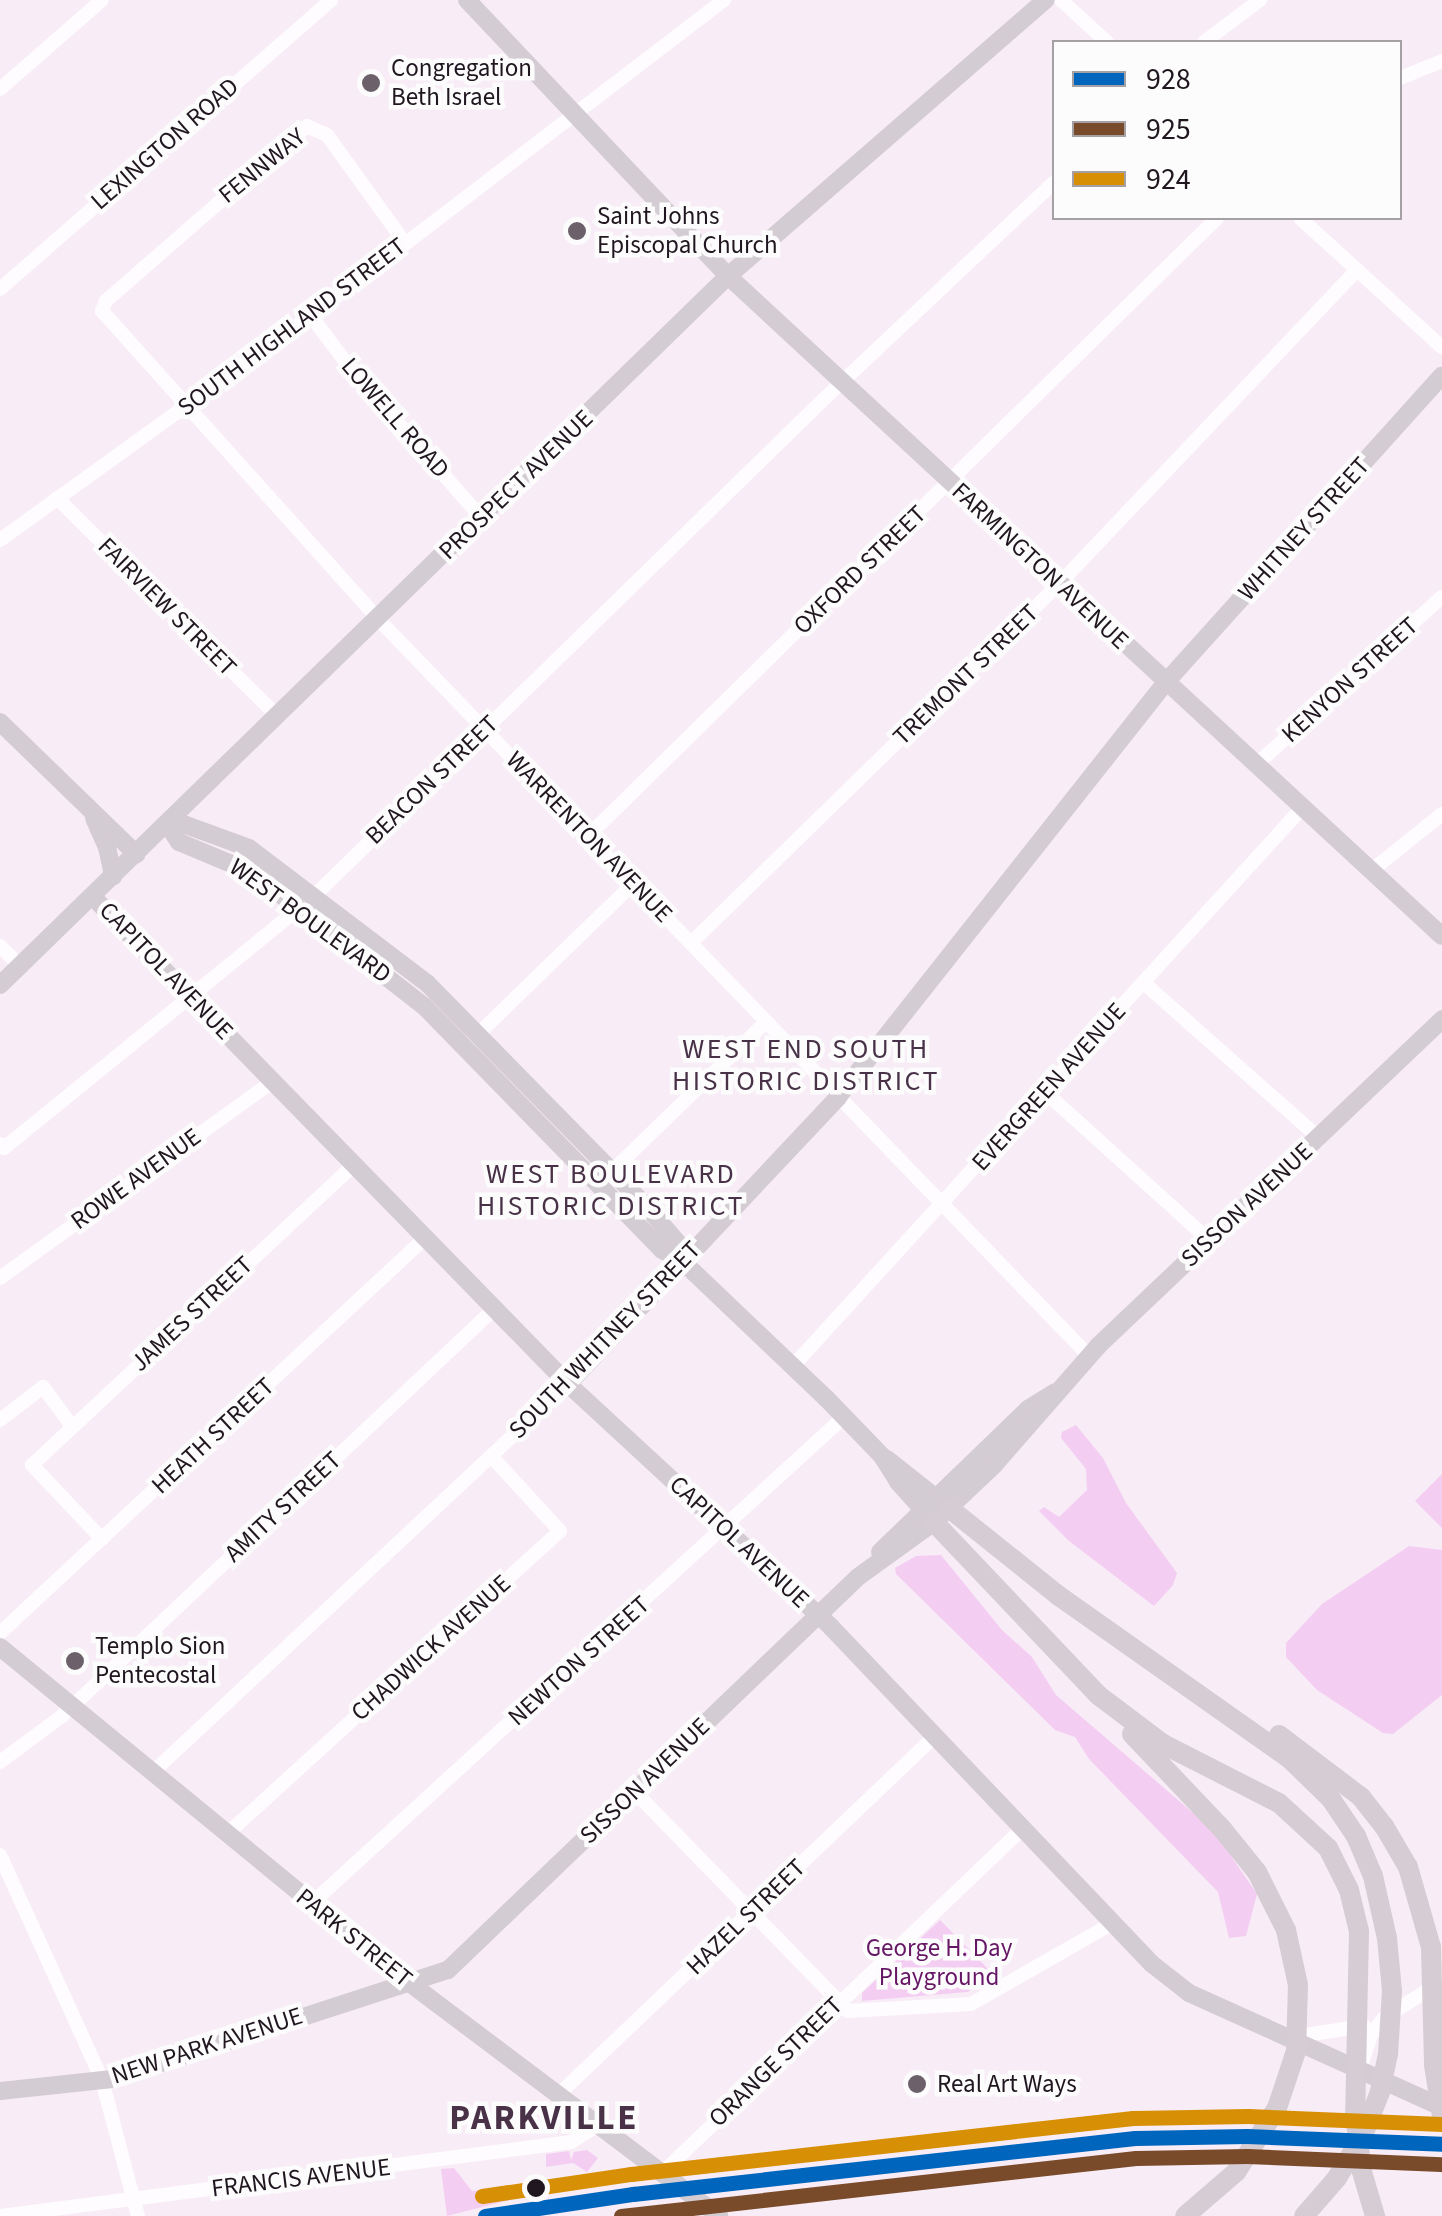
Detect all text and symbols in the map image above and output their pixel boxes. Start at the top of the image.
legend [1052,40,1402,220]
place label: Congregation Beth Israel [391,54,532,113]
text: 928 [1146,58,1191,101]
street label: LEXINGTON ROAD [85,72,245,216]
marker: Congregation Beth Israel [360,72,382,94]
text: 925 [1146,108,1191,151]
street label: FENNWAY [213,122,311,210]
text: 924 [1146,158,1191,201]
place label: Saint Johns Episcopal Church [597,202,778,261]
marker: Saint Johns Episcopal Church [566,220,588,242]
street label: SOUTH HIGHLAND STREET [172,231,412,423]
street label: LOWELL ROAD [335,352,455,484]
street label: PROSPECT AVENUE [433,404,599,566]
street label: WHITNEY STREET [1232,451,1376,607]
street label: FARMINGTON AVENUE [946,476,1134,656]
street label: OXFORD STREET [788,499,932,641]
street label: FAIRVIEW STREET [92,532,242,682]
street label: TREMONT STREET [887,598,1045,752]
street label: KENYON STREET [1276,611,1424,749]
street label: BEACON STREET [359,709,505,851]
street label: WARRENTON AVENUE [500,745,678,929]
street label: WEST BOULEVARD [223,852,397,990]
street label: CAPITOL AVENUE [93,896,239,1046]
street label: EVERGREEN AVENUE [966,997,1132,1177]
district label: WEST END SOUTH HISTORIC DISTRICT [672,1032,940,1098]
street label: ROWE AVENUE [65,1122,207,1236]
street label: SISSON AVENUE [1175,1136,1319,1274]
district label: WEST BOULEVARD HISTORIC DISTRICT [477,1157,745,1223]
street label: SOUTH WHITNEY STREET [503,1235,707,1445]
street label: JAMES STREET [125,1250,259,1378]
street label: HEATH STREET [146,1372,280,1500]
street label: AMITY STREET [218,1445,348,1569]
street label: CAPITOL AVENUE [663,1470,815,1614]
street label: CHADWICK AVENUE [345,1569,517,1727]
street label: NEWTON STREET [502,1590,656,1732]
place label: Templo Sion Pentecostal [95,1632,225,1691]
marker: Templo Sion Pentecostal [64,1650,86,1672]
street label: SISSON AVENUE [574,1712,716,1850]
street label: HAZEL STREET [680,1853,812,1981]
street label: PARK STREET [290,1882,418,1994]
park label: George H. Day Playground [866,1934,1012,1993]
street label: ORANGE STREET [703,1991,849,2133]
street label: NEW PARK AVENUE [108,2001,306,2091]
place label: Real Art Ways [937,2069,1077,2099]
marker: Real Art Ways [906,2073,928,2095]
district label: PARKVILLE [449,2097,639,2139]
street label: FRANCIS AVENUE [210,2152,392,2204]
unlabelled marker [526,2178,546,2198]

